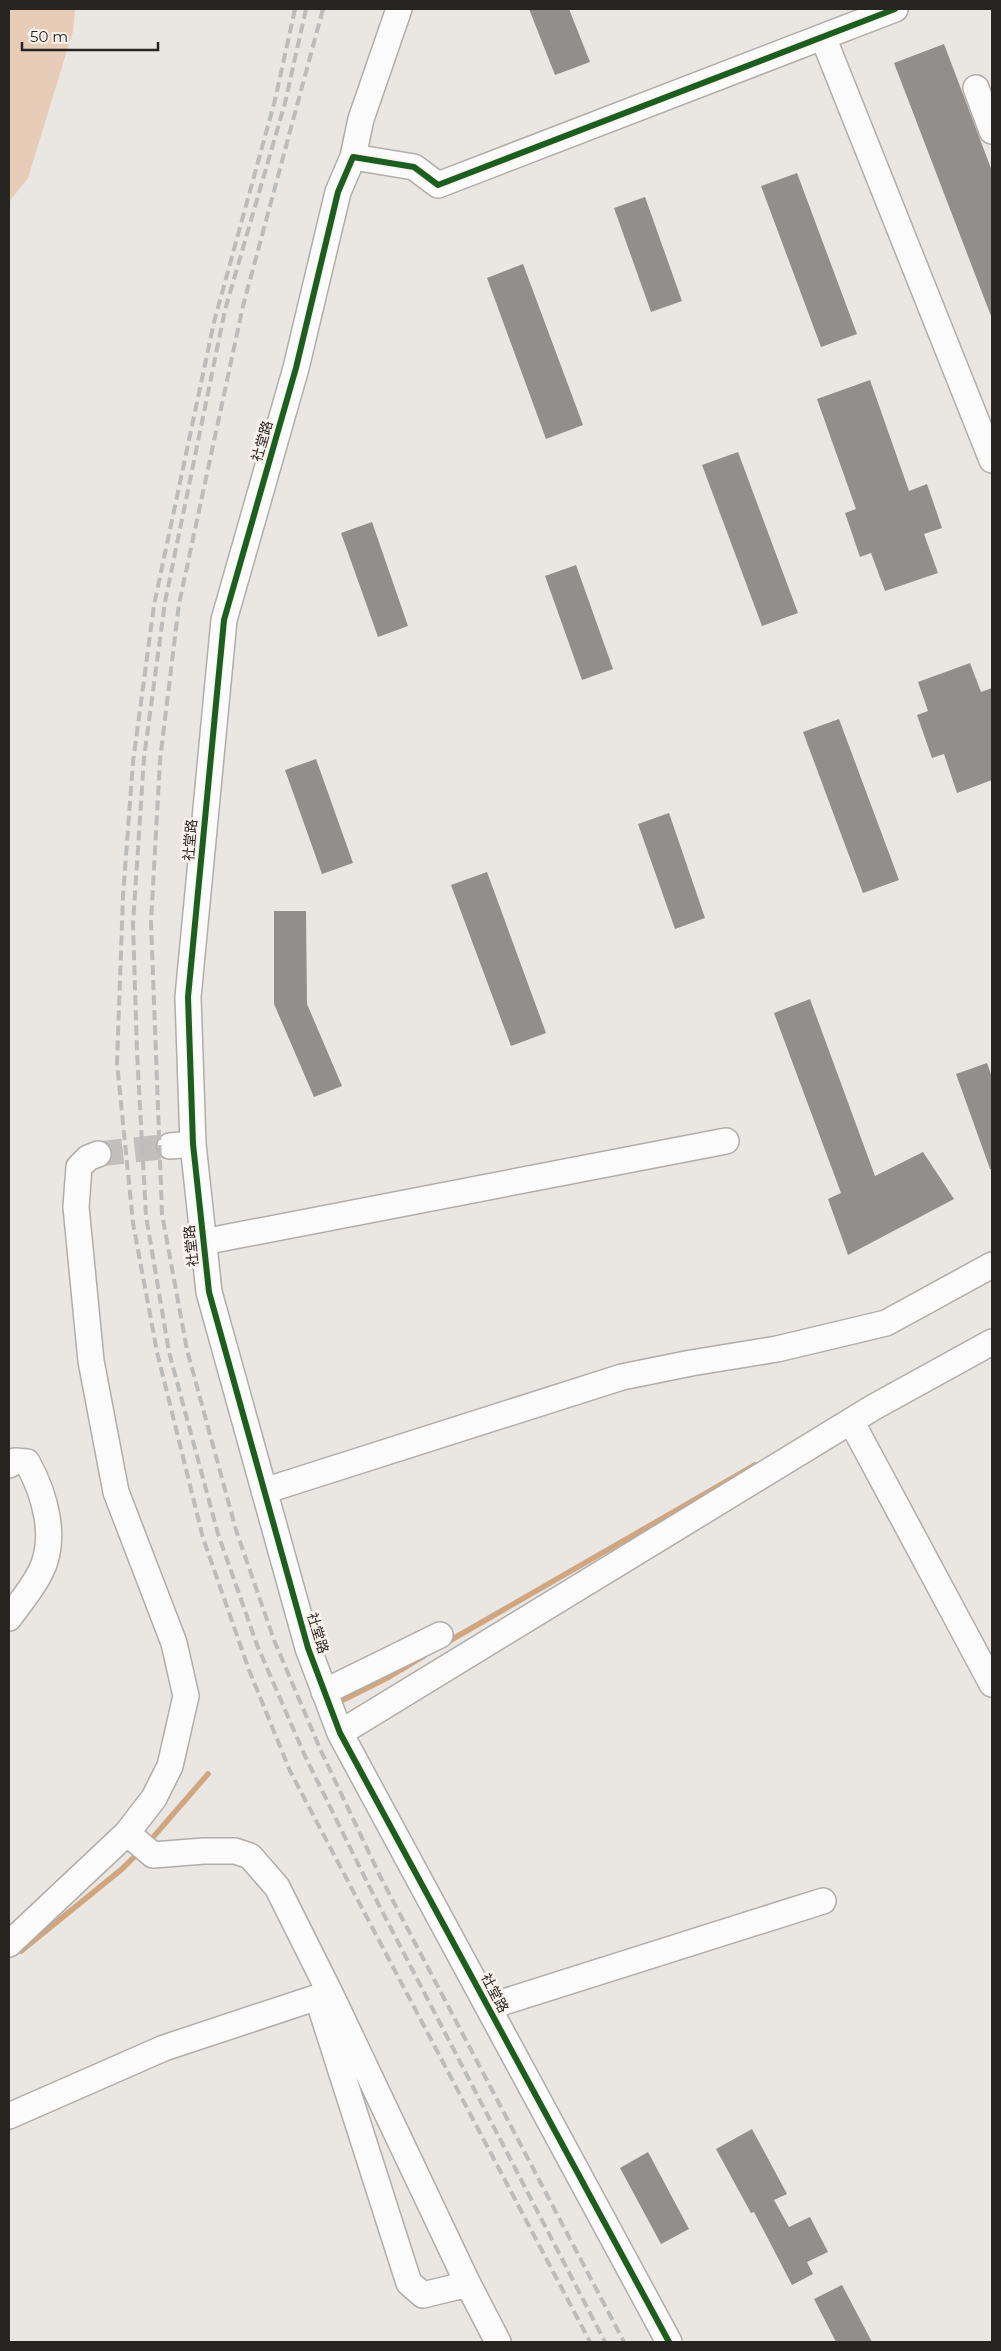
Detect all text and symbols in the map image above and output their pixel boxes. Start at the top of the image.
scale bar [22,20,159,52]
text: 50 m [30,27,68,46]
street label: 社堂路 [248,418,276,464]
street label: 社堂路 [179,818,201,862]
street label: 社堂路 [180,1224,202,1268]
street label: 社堂路 [303,1610,333,1656]
street label: 社堂路 [477,1970,513,2016]

